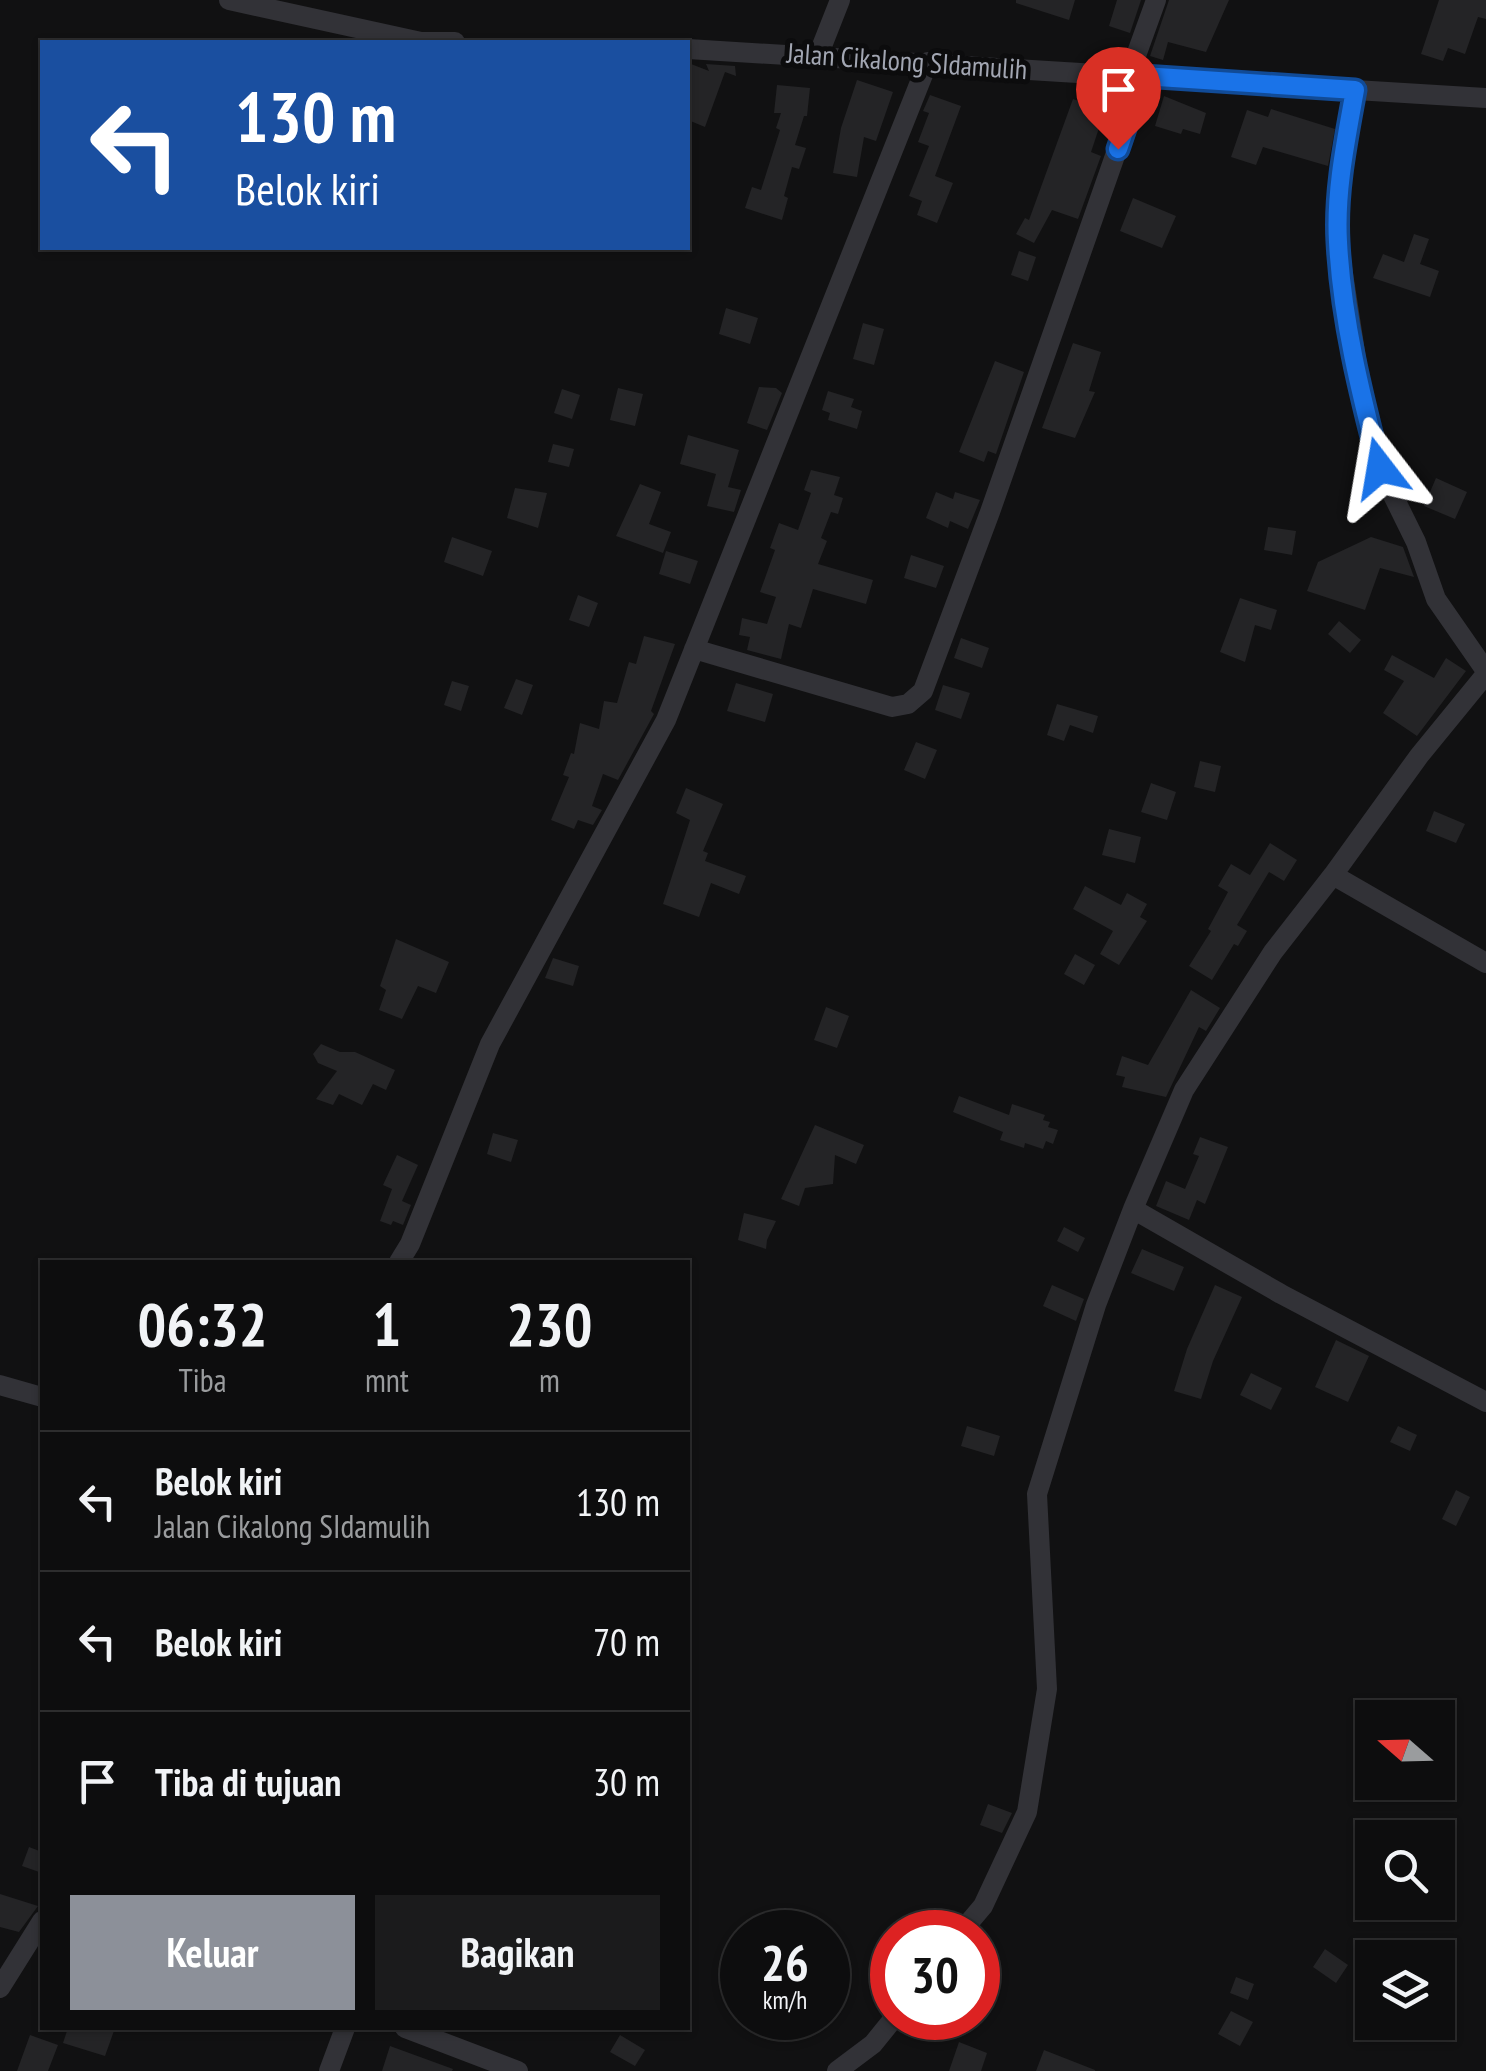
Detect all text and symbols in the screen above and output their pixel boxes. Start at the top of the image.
street label: Jalan Cikalong SIdamulih [785,34,1029,87]
pin [1076,47,1161,150]
icon: arrive [1091,62,1146,117]
text: 130 m [235,71,396,161]
icon: left [70,80,200,210]
text: Belok kiri [235,159,380,217]
position arrow [1328,416,1432,520]
text: 06:32 [138,1285,267,1363]
text: 1 [373,1285,401,1363]
text: 230 [506,1285,592,1363]
text: Tiba [179,1359,226,1401]
text: mnt [365,1359,409,1401]
text: m [539,1359,560,1401]
text: Belok kiri [155,1456,282,1505]
icon: left [70,1474,125,1529]
text: 130 m [576,1477,660,1526]
text: Jalan Cikalong SIdamulih [155,1505,430,1547]
icon: left [70,1614,125,1669]
text: Belok kiri [155,1617,282,1666]
text: 70 m [593,1617,660,1666]
north arrow [1355,1700,1455,1800]
map controls [1355,1700,1455,2040]
icon: arrive [70,1754,125,1809]
text: Tiba di tujuan [155,1757,341,1806]
text: 30 m [593,1757,660,1806]
button: search [1355,1820,1455,1920]
button: Keluar [70,1895,355,2010]
button: Bagikan [375,1895,660,2010]
speed limit sign: 30 [870,1910,1000,2040]
text: 26 [761,1930,809,1995]
button: layers [1355,1940,1455,2040]
text: km/h [763,1984,807,2016]

